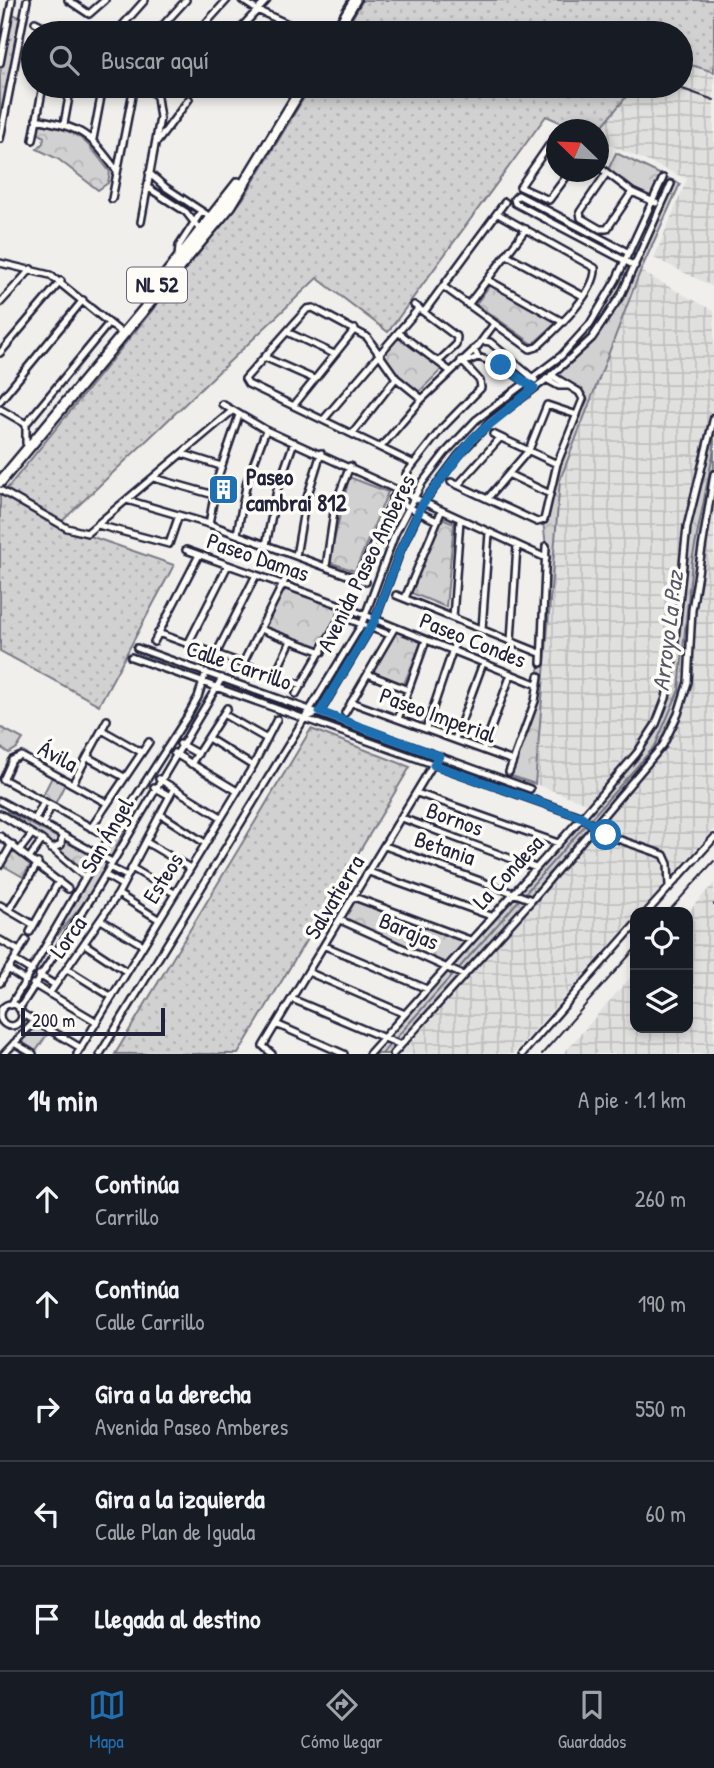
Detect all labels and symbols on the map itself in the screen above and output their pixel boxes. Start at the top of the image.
north arrow [546,119,609,182]
road number: NL 52 [127,268,187,302]
route end [485,349,516,380]
place label: Paseo cambrai 812 [246,461,347,518]
street label: Avenida Paseo Amberes [309,469,422,656]
building icon: Paseo cambrai 812 [206,473,240,507]
street label: Paseo Damas [203,525,314,588]
water label: Arroyo La Paz [644,568,691,693]
street label: Paseo Condes [416,604,531,675]
street label: Calle Carrillo [182,632,296,697]
street label: Paseo Imperial [376,679,502,750]
street label: Ávila [33,732,83,779]
street label: San Ángel [73,791,141,878]
street label: Bornos [422,794,488,843]
route start [590,819,621,850]
street label: Betania [411,823,480,872]
street label: La Condesa [465,828,550,916]
street label: Esteos [135,846,190,909]
street label: Salvatierra [296,849,371,945]
street label: Barajas [375,904,444,957]
street label: Lorca [42,910,93,964]
scale bar [21,1005,164,1037]

